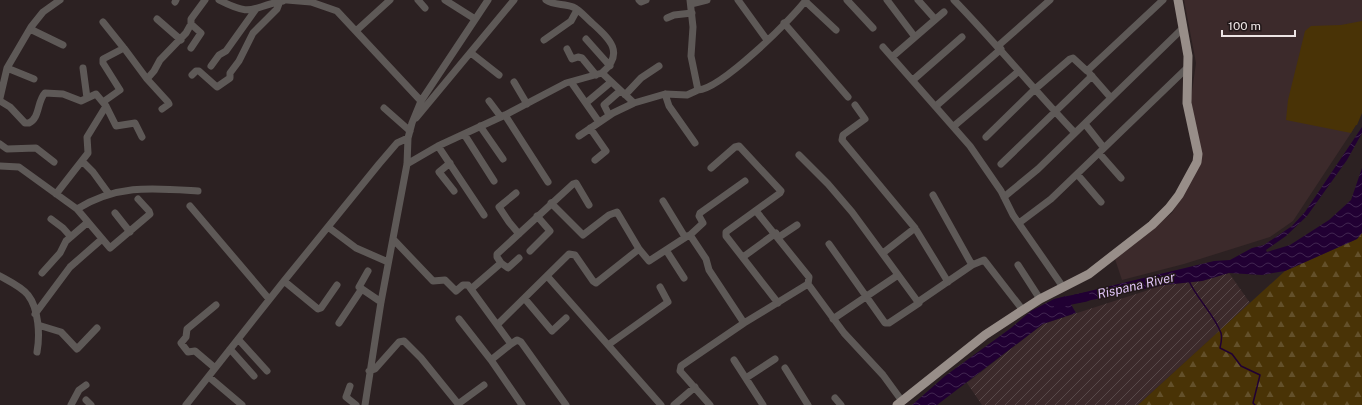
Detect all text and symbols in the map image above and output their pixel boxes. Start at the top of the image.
scale bar [1222,12,1295,38]
text: 100 m [1228,19,1261,33]
water label: Rispana River [1096,269,1177,302]

